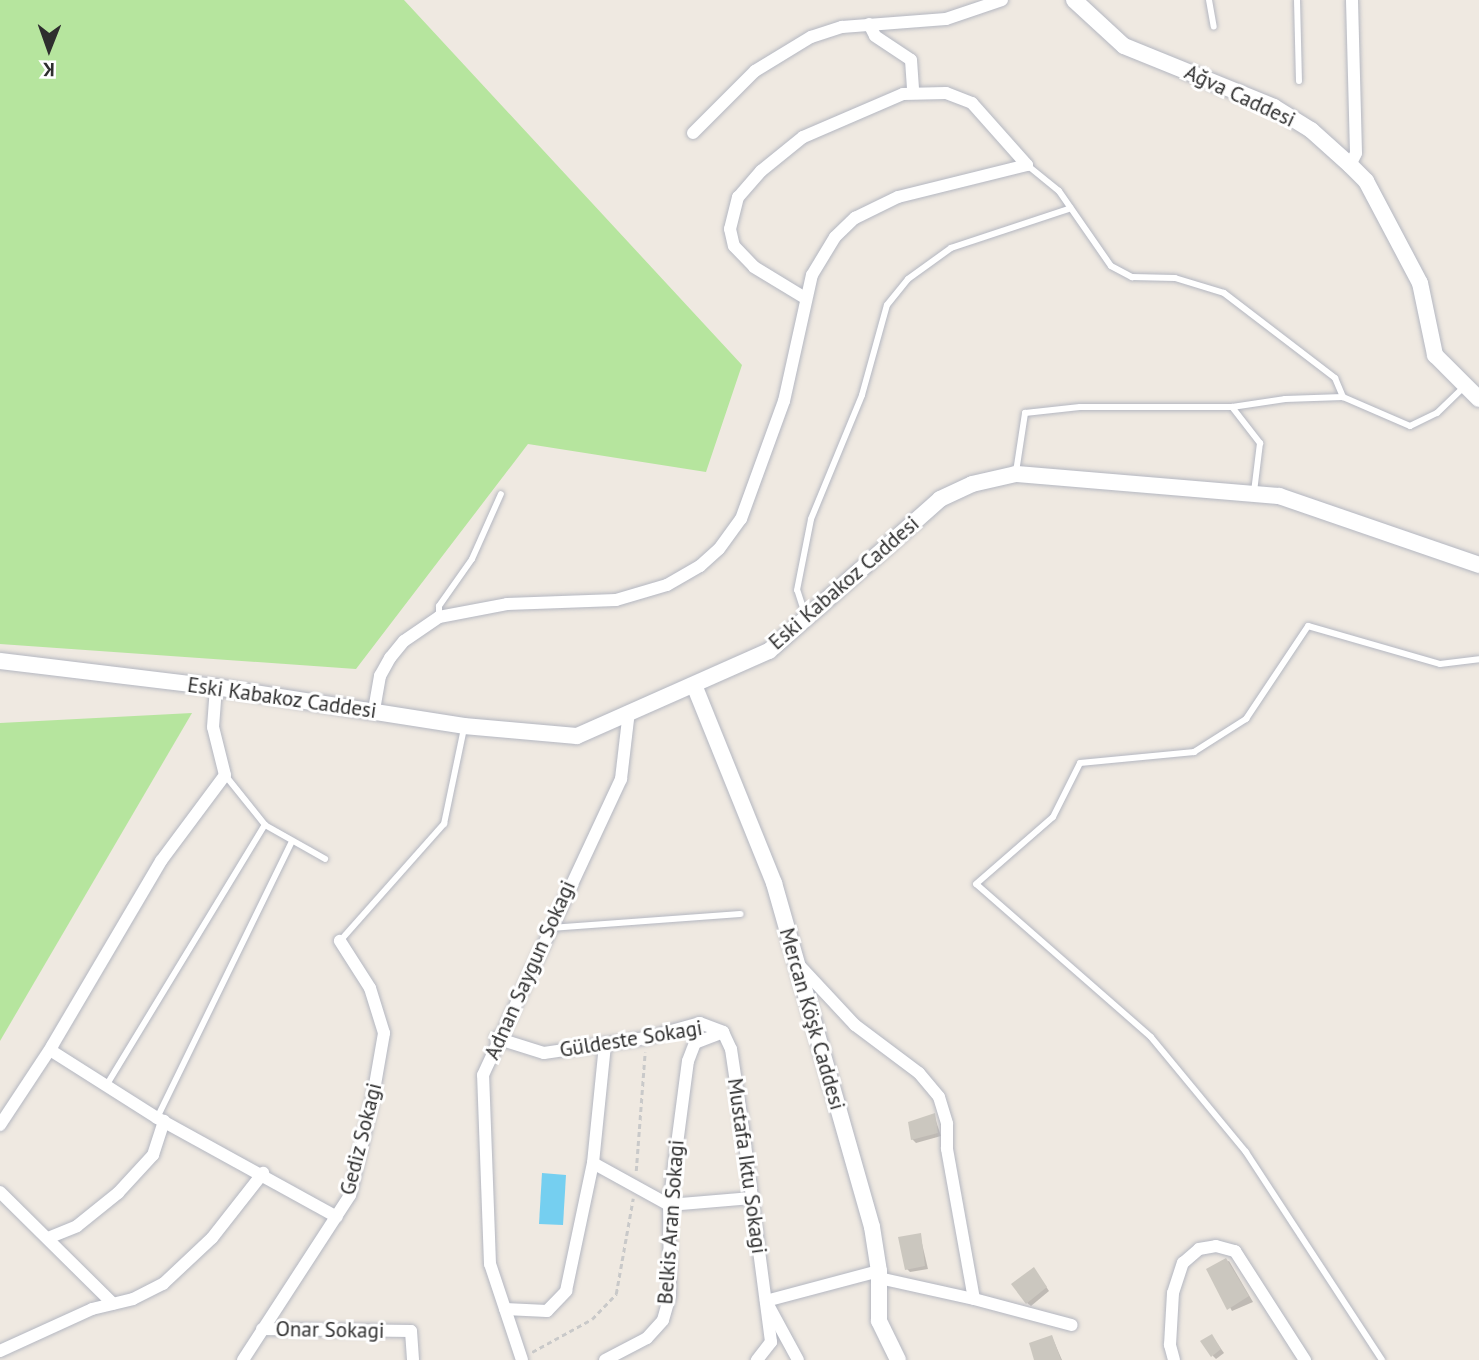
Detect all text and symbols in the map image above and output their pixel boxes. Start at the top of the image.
north arrow [14,14,84,84]
text: K [43,58,55,82]
street label: Ağva Caddesi [1181,59,1299,133]
street label: Eski Kabakoz Caddesi [764,511,924,655]
street label: Eski Kabakoz Caddesi [186,672,378,724]
street label: Adnan Saygun Sokagi [479,877,581,1063]
street label: Mercan Köşk Caddesi [774,925,850,1113]
street label: Güldeste Sokagi [558,1015,704,1063]
street label: Mustafa Iktu Sokagi [722,1077,772,1255]
street label: Gediz Sokagi [335,1080,387,1198]
street label: Belkis Aran Sokagi [653,1138,689,1306]
street label: Onar Sokagi [275,1316,385,1344]

